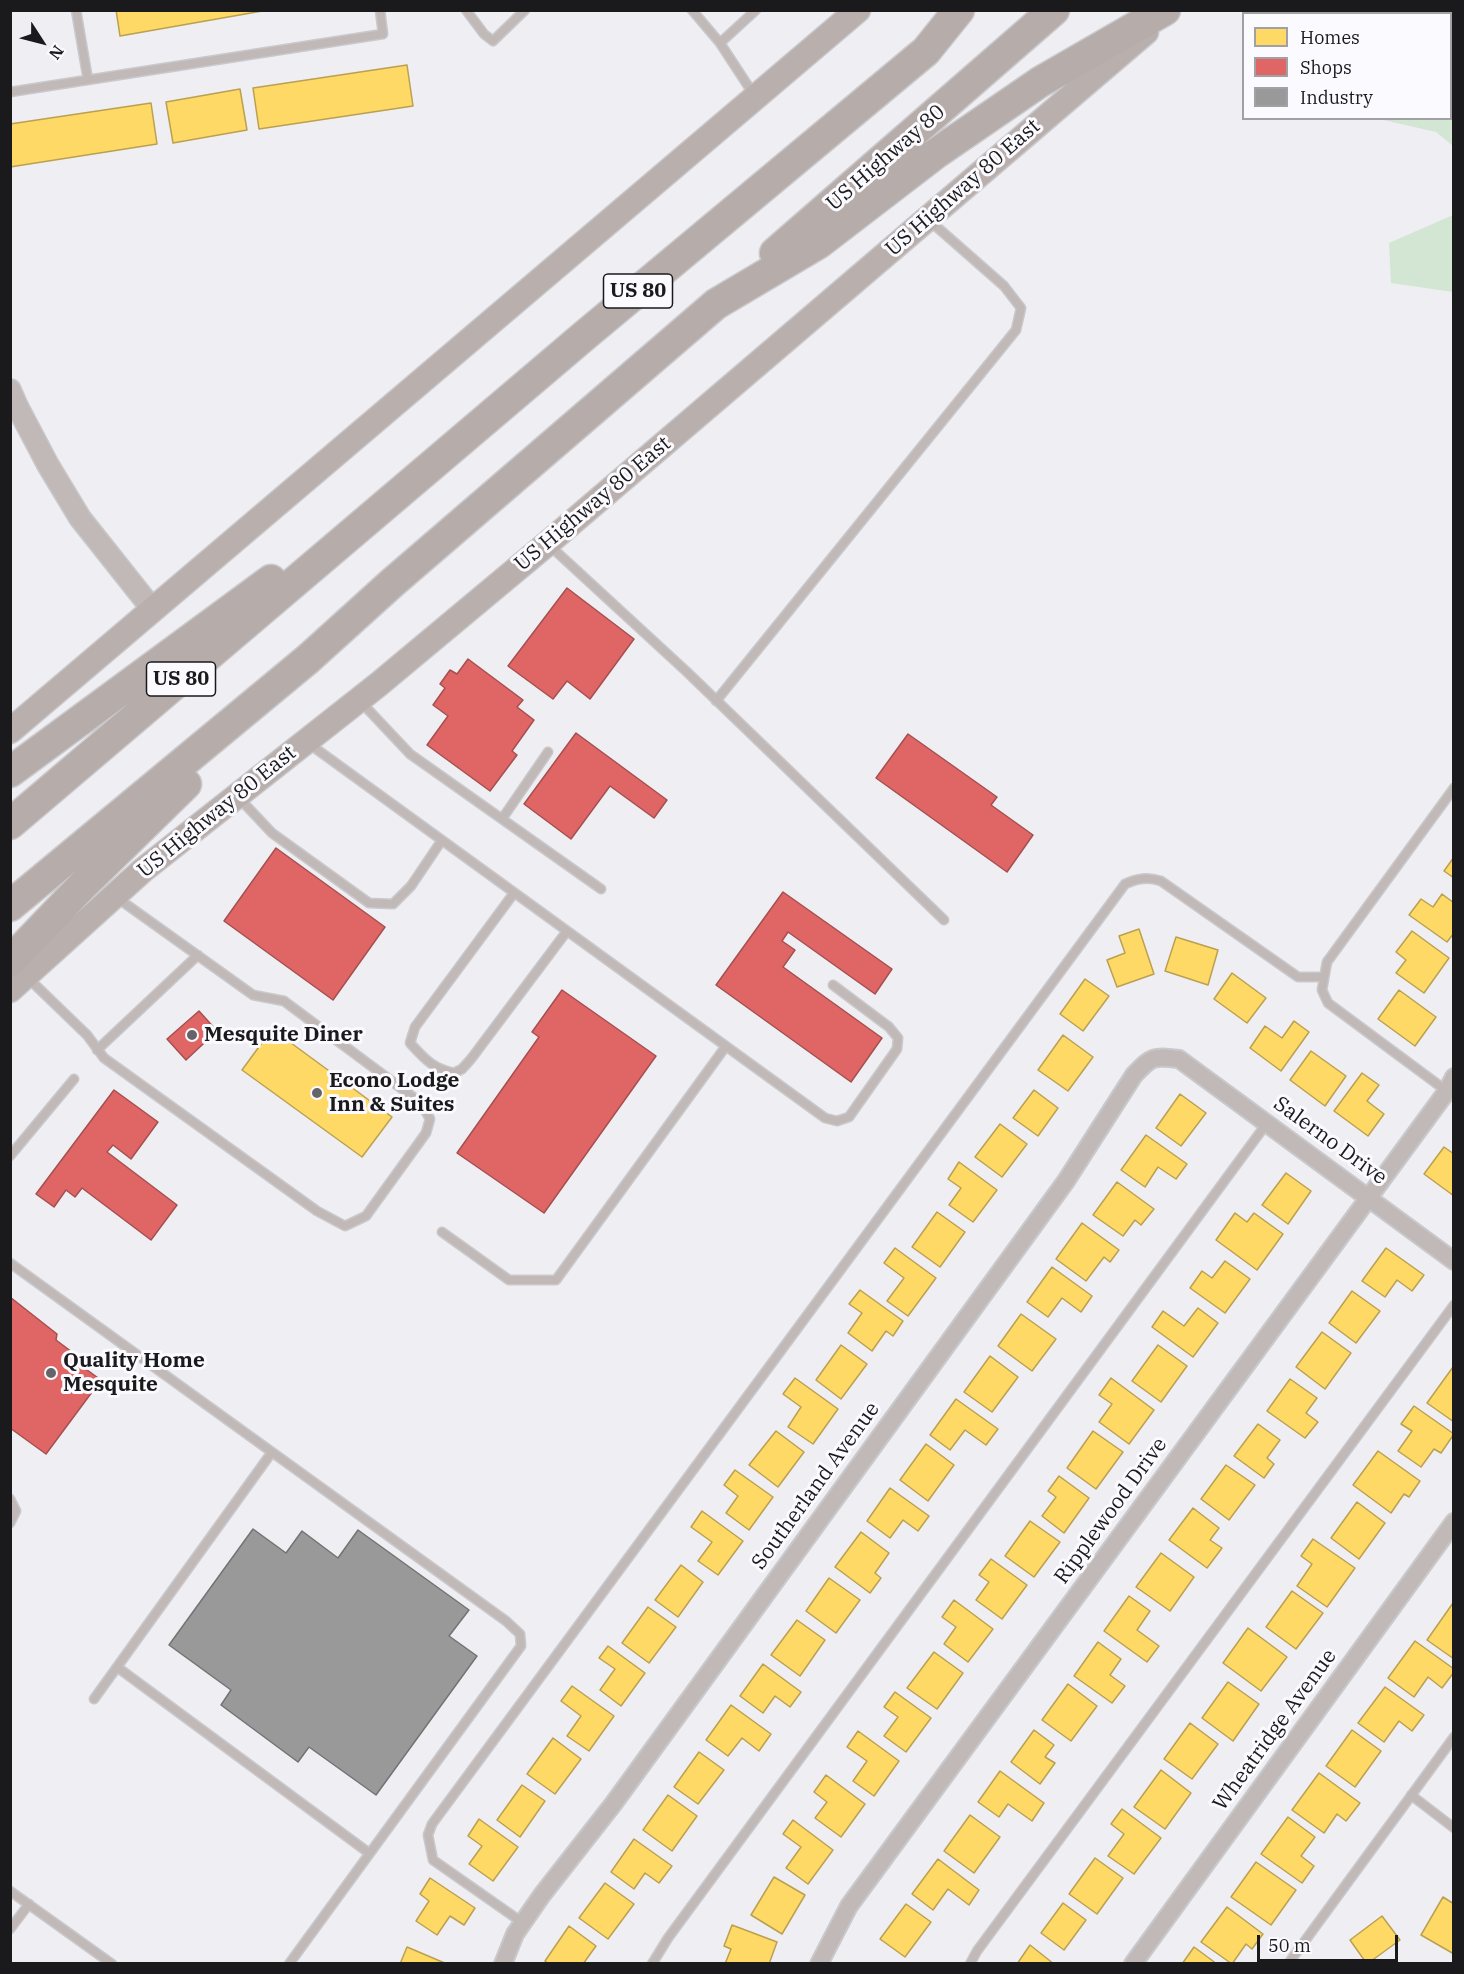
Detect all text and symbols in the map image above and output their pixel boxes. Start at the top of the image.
north arrow [12,12,72,72]
legend [1242,12,1452,120]
text: Homes [1300,26,1360,49]
text: N [45,42,68,64]
text: Shops [1300,56,1352,79]
text: Industry [1300,86,1373,109]
street label: US Highway 80 [822,100,950,216]
street label: US Highway 80 East [881,114,1045,262]
road number: US 80 [604,274,672,308]
street label: US Highway 80 East [510,431,676,577]
road number: US 80 [146,662,216,696]
street label: US Highway 80 East [133,740,301,884]
place label: Mesquite Diner [204,1022,363,1048]
marker: Mesquite Diner [185,1028,199,1042]
place label: Econo Lodge Inn & Suites [329,1068,459,1118]
marker: Econo Lodge Inn & Suites [310,1086,324,1100]
street label: Salerno Drive [1268,1091,1392,1191]
place label: Quality Home Mesquite [63,1348,205,1398]
marker: Quality Home Mesquite [44,1366,58,1380]
street label: Southerland Avenue [747,1397,885,1575]
street label: Ripplewood Drive [1049,1433,1173,1589]
street label: Wheatridge Avenue [1208,1644,1342,1816]
scale bar [1260,1923,1401,1961]
text: 50 m [1268,1934,1311,1957]

